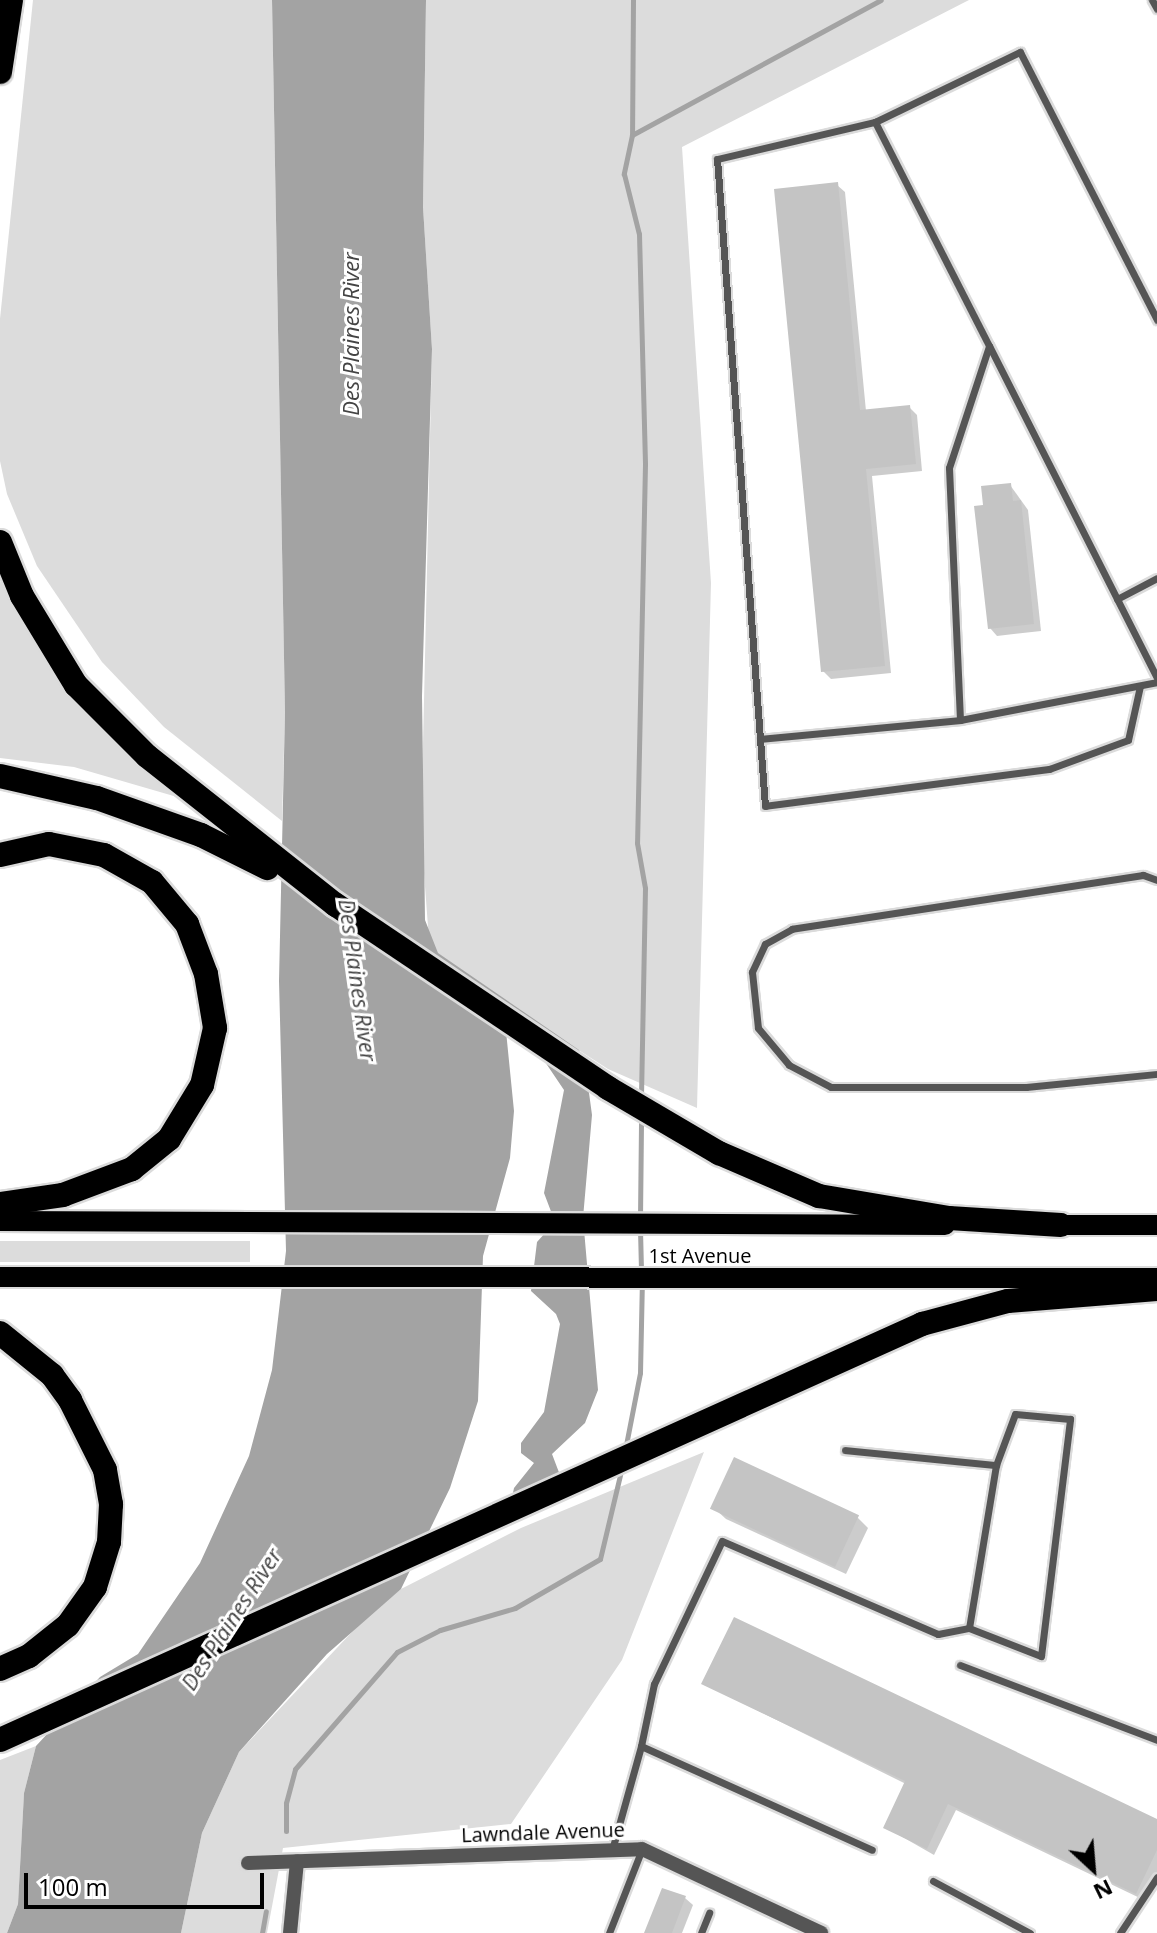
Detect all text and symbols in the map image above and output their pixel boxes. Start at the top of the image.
water label: Des Plaines River [338,252,364,416]
water label: Des Plaines River [334,897,382,1063]
street label: 1st Avenue [649,1243,751,1267]
water label: Des Plaines River [175,1543,287,1695]
street label: Lawndale Avenue [461,1817,625,1847]
north arrow [1053,1829,1133,1909]
scale bar [28,1857,268,1907]
text: 100 m [38,1870,108,1903]
text: N [1089,1873,1118,1908]

